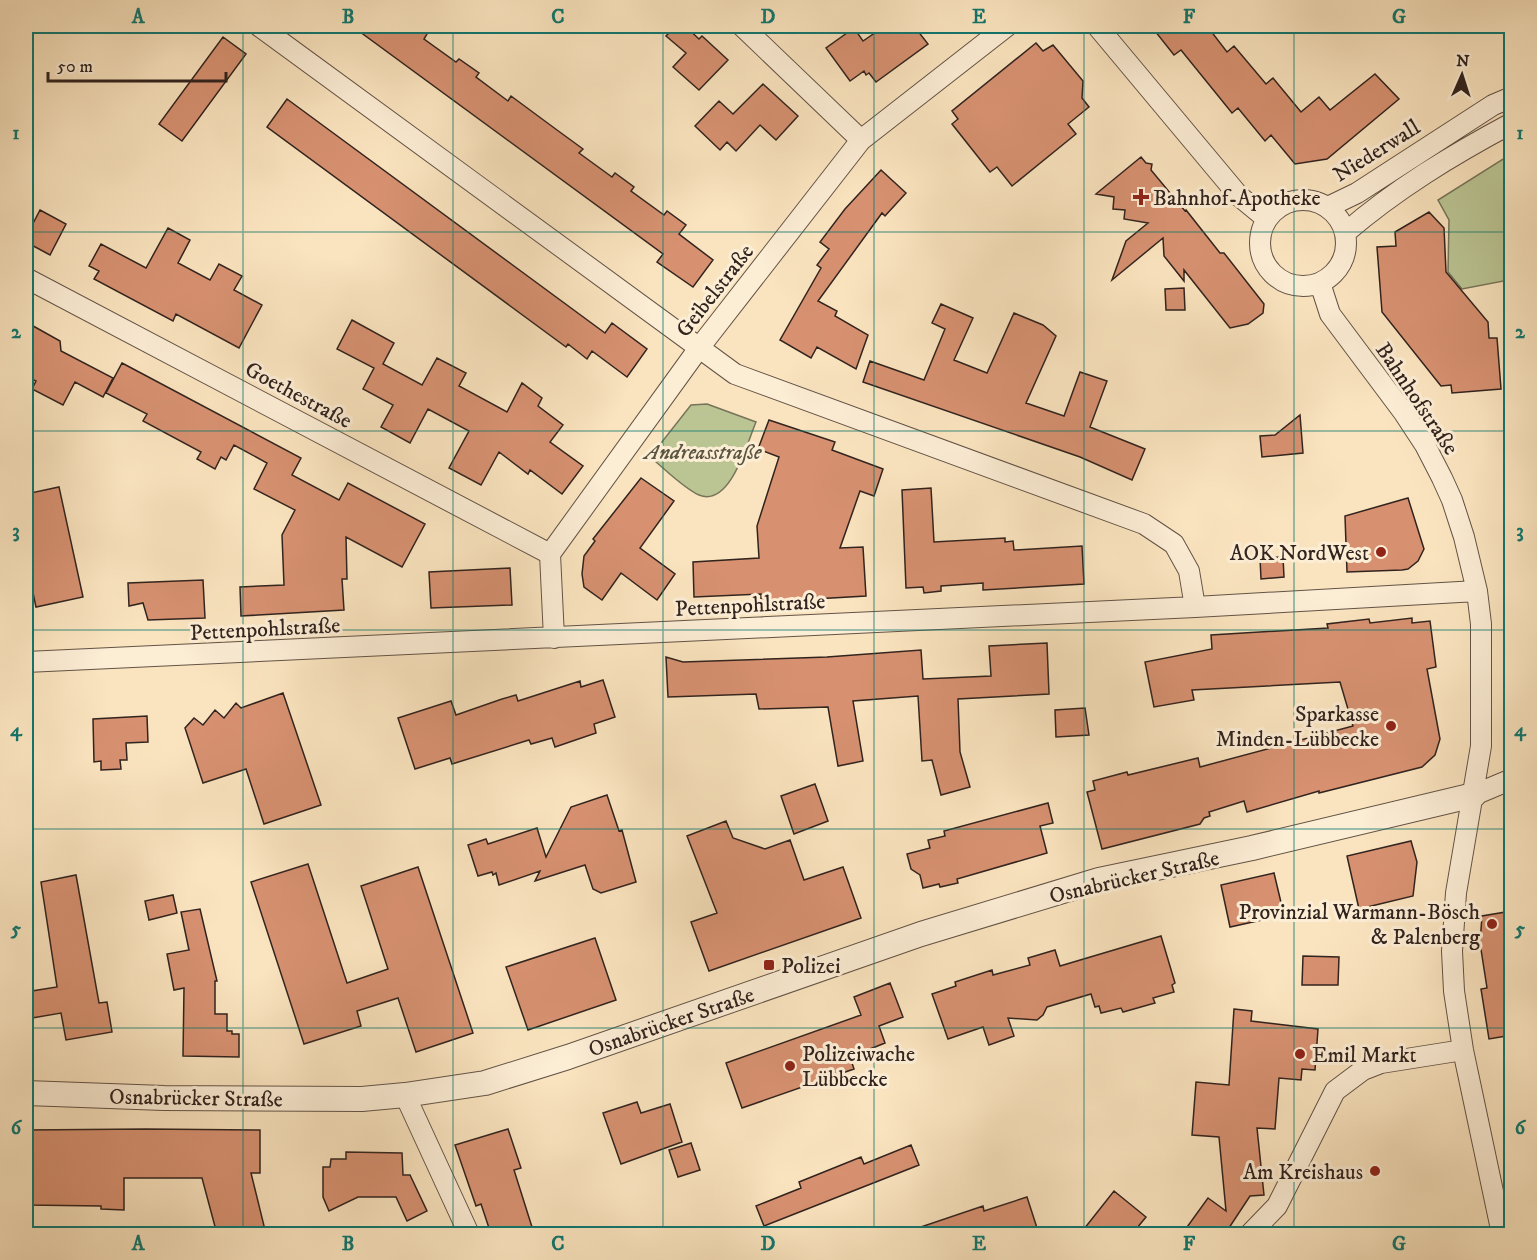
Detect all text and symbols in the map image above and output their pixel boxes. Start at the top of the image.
text: A [131,5,146,30]
text: B [342,5,354,30]
text: C [551,5,565,30]
text: D [761,5,776,30]
text: E [972,5,986,30]
text: F [1183,5,1196,30]
text: G [1392,5,1406,30]
scale bar [48,45,226,83]
north arrow [1432,45,1492,105]
text: N [1456,51,1470,71]
text: 50 m [57,56,93,78]
street label: Niederwall [1328,114,1426,189]
text: 1 [12,121,20,146]
text: 1 [1516,121,1524,146]
place label: Bahnhof-Apotheke [1153,185,1321,212]
marker: Bahnhof-Apotheke [1134,190,1148,204]
street label: Geibelstraße [671,239,760,343]
text: 2 [11,320,22,345]
text: 2 [1515,320,1526,345]
street label: Bahnhofstraße [1369,338,1464,460]
street label: Goethestraße [240,356,356,435]
park label: Andreasstraße [641,439,762,466]
text: 3 [12,519,20,544]
text: 3 [1516,519,1524,544]
place label: AOK NordWest [1230,540,1369,567]
marker: AOK NordWest [1374,545,1388,559]
street label: Pettenpohlstraße [674,588,826,623]
street label: Pettenpohlstraße [189,612,341,647]
place label: Sparkasse Minden-Lübbecke [1216,701,1379,753]
text: 4 [10,718,23,743]
text: 4 [1514,718,1527,743]
marker: Sparkasse Minden-Lübbecke [1384,719,1398,733]
street label: Osnabrücker Straße [1047,845,1222,910]
place label: Provinzial Warmann-Bösch & Palenberg [1238,899,1480,951]
text: 5 [10,917,21,942]
marker: Provinzial Warmann-Bösch & Palenberg [1485,917,1499,931]
text: 5 [1514,917,1525,942]
place label: Polizei [781,953,841,980]
marker: Polizei [762,958,776,972]
street label: Osnabrücker Straße [585,981,758,1063]
place label: Polizeiwache Lübbecke [802,1041,915,1093]
place label: Emil Markt [1312,1042,1416,1069]
marker: Emil Markt [1293,1047,1307,1061]
marker: Polizeiwache Lübbecke [783,1059,797,1073]
street label: Osnabrücker Straße [109,1083,283,1114]
text: 6 [11,1116,23,1141]
text: 6 [1515,1116,1527,1141]
place label: Am Kreishaus [1243,1159,1363,1186]
marker: Am Kreishaus [1368,1164,1382,1178]
text: A [131,1232,146,1257]
text: B [342,1232,354,1257]
text: C [551,1232,565,1257]
text: D [761,1232,776,1257]
text: E [972,1232,986,1257]
text: F [1183,1232,1196,1257]
text: G [1392,1232,1406,1257]

